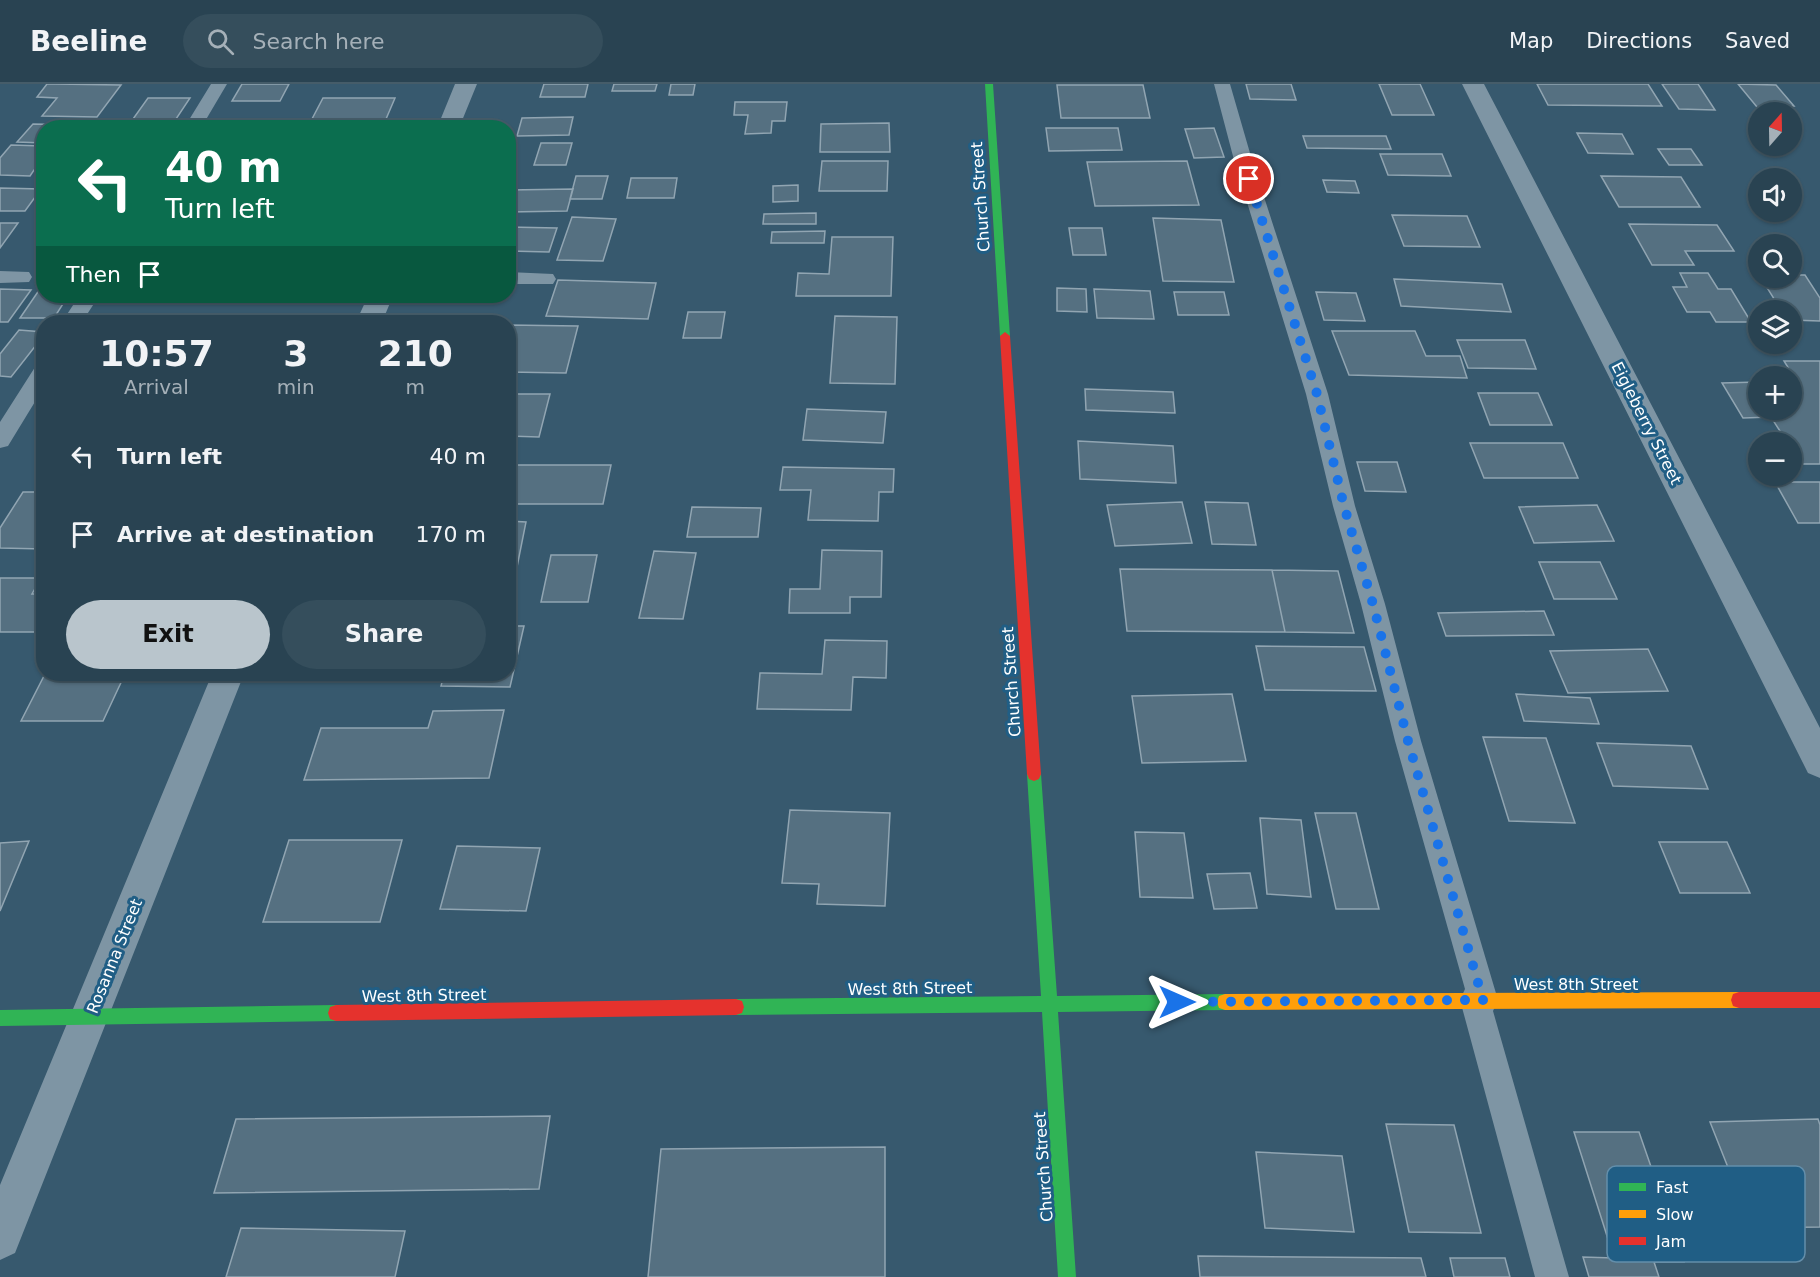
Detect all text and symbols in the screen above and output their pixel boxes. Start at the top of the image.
search box [183,14,603,68]
text: Beeline [30,25,147,58]
icon: search [204,25,237,58]
text: Search here [252,29,385,54]
text: Map [1509,29,1553,53]
text: Directions [1586,29,1692,53]
text: Saved [1725,29,1790,53]
north arrow [1748,102,1802,156]
map controls [1748,102,1802,486]
street label: Church Street [967,141,994,253]
text: 40 m [165,143,282,192]
icon: left [66,144,144,222]
pin [1223,153,1274,204]
icon: arrive [1232,162,1265,195]
button: sound [1748,168,1802,222]
text: Turn left [165,193,275,224]
button: search [1748,234,1802,288]
icon: arrive [133,258,166,291]
text: Then [66,262,121,287]
button: layers [1748,300,1802,354]
text: 10:57 [99,333,214,374]
text: 3 [283,333,308,374]
text: 210 [378,333,453,374]
street label: Eigleberry Street [1607,359,1686,488]
button: + [1748,366,1802,420]
text: Arrival [124,375,189,399]
text: min [277,375,315,399]
text: m [406,375,425,399]
button: − [1748,432,1802,486]
icon: left [66,440,99,473]
text: Turn left [117,444,222,469]
text: 40 m [430,444,486,469]
icon: arrive [66,518,99,551]
text: Arrive at destination [117,522,374,547]
text: 170 m [416,522,486,547]
button: Exit [66,600,270,669]
button: Share [282,600,486,669]
street label: Church Street [998,626,1025,738]
street label: Rosanna Street [83,896,146,1016]
position arrow [1145,970,1209,1034]
street label: West 8th Street [1514,975,1638,994]
street label: West 8th Street [847,978,973,999]
street label: West 8th Street [361,985,487,1006]
street label: Church Street [1030,1111,1057,1223]
legend [1607,1166,1805,1262]
text: Fast [1656,1178,1688,1197]
text: Slow [1656,1205,1693,1224]
text: Jam [1655,1232,1686,1251]

